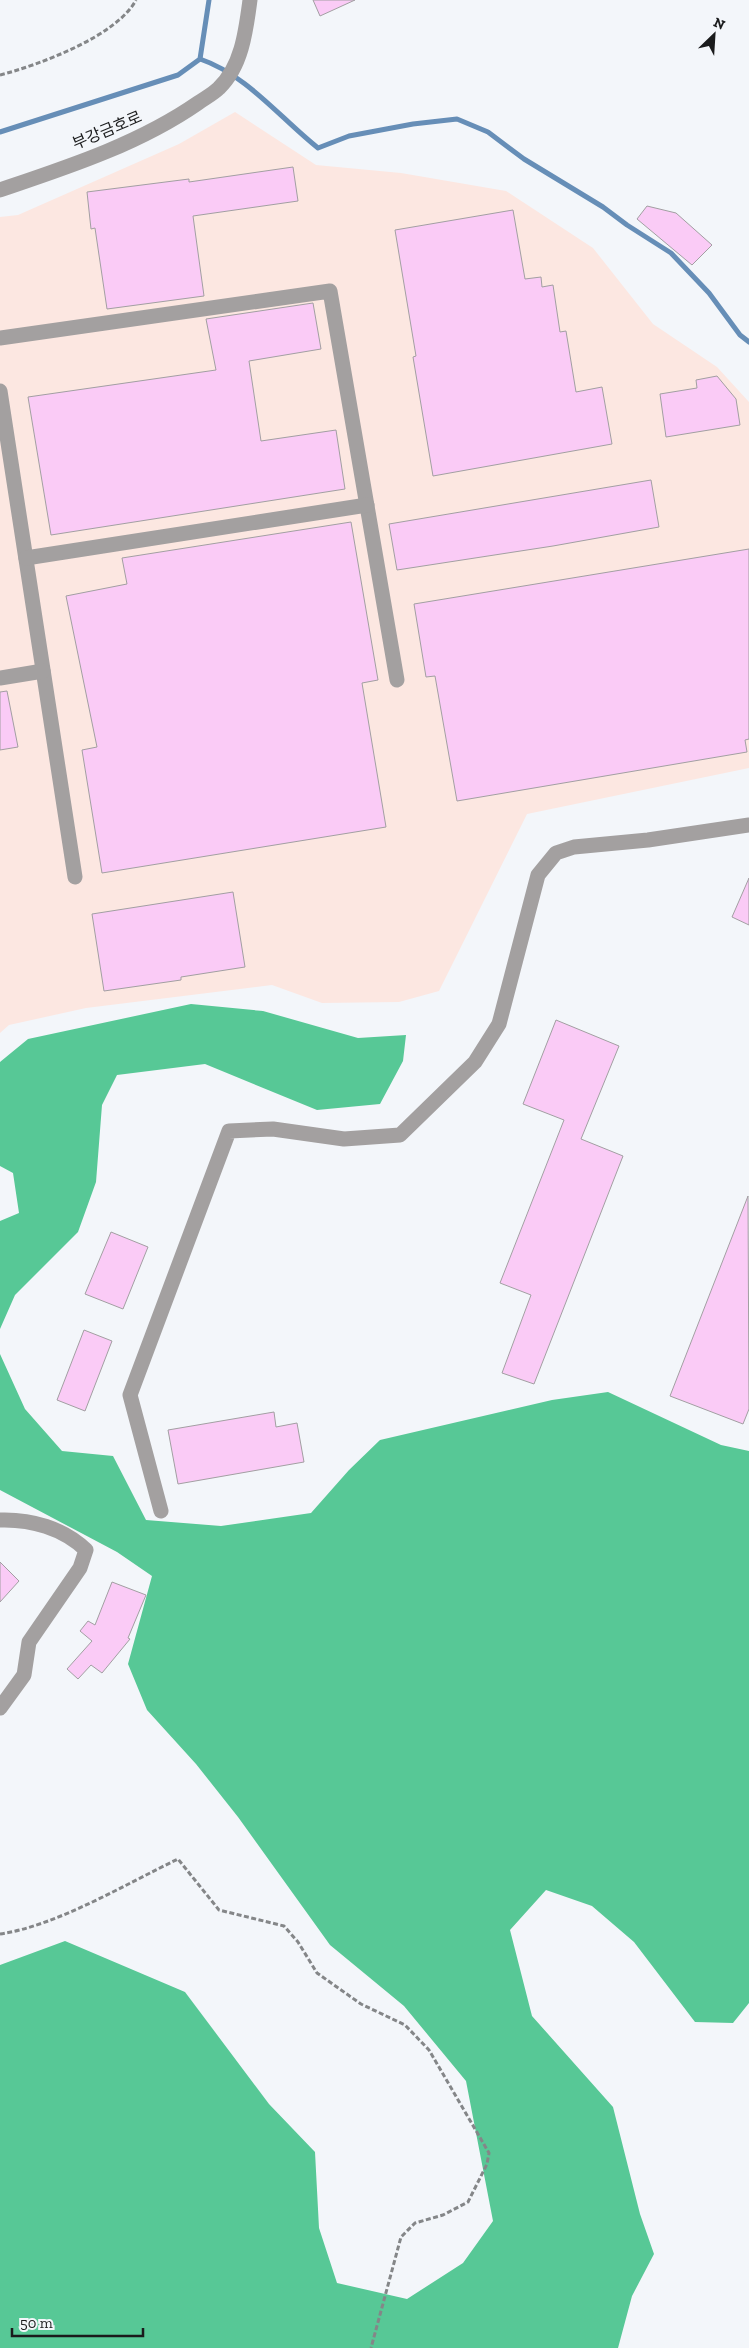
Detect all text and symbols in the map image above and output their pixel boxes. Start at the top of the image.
north arrow [689,10,739,60]
text: N [711,14,728,34]
street label: 부강금호로 [69,107,145,153]
scale bar [12,2306,144,2338]
text: 50 m [20,2314,53,2332]

